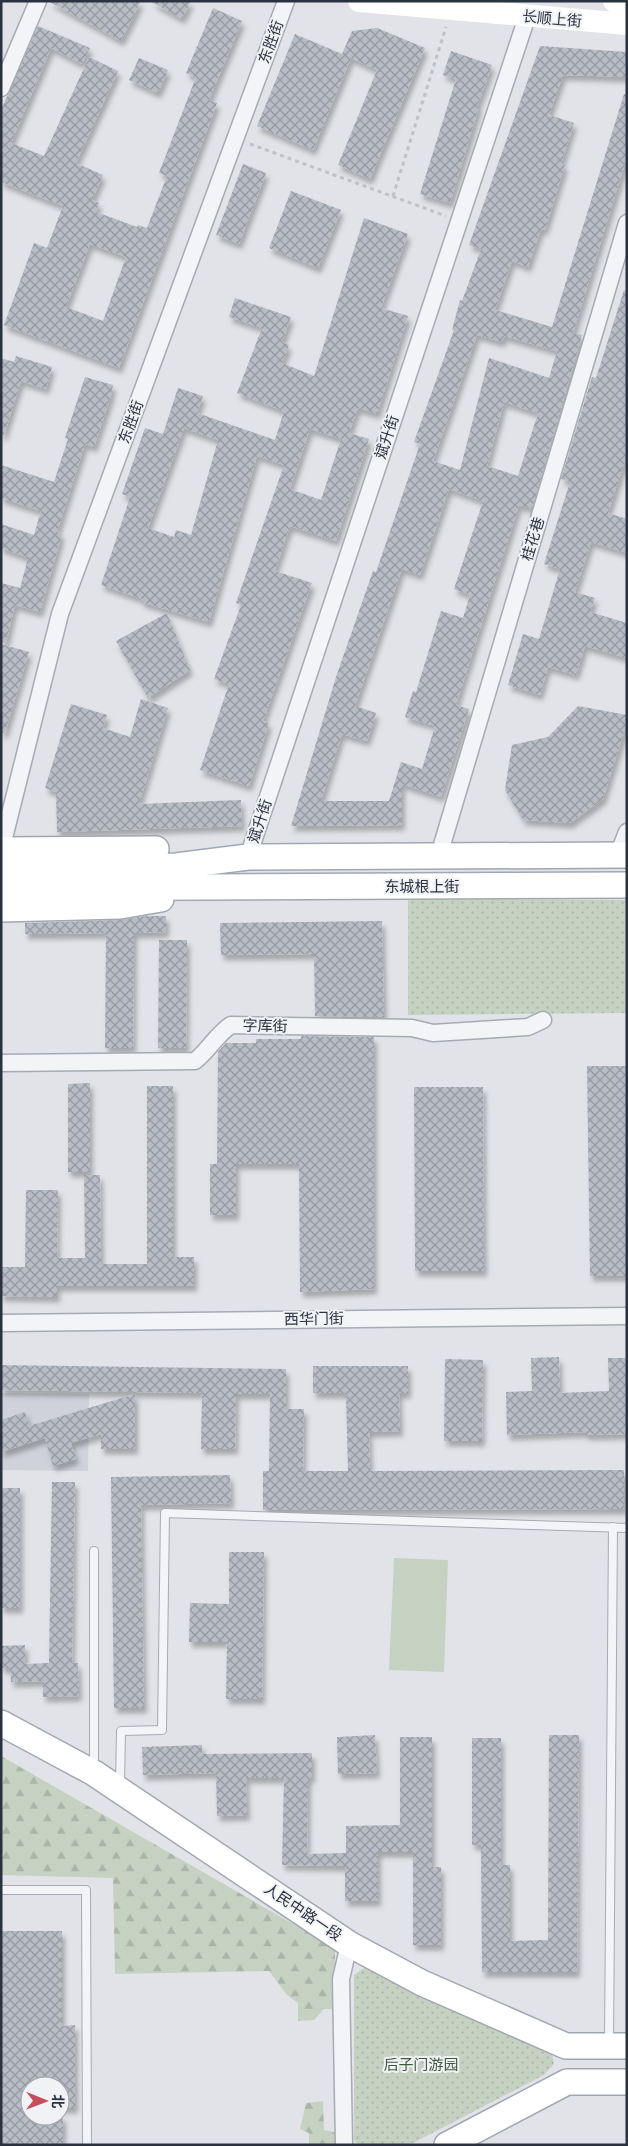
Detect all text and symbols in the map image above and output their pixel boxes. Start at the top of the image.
street label: 长顺上街 [521,6,583,30]
street label: 东胜街 [254,17,286,66]
street label: 东胜街 [114,397,146,446]
street label: 斌升街 [371,413,402,461]
street label: 桂花巷 [517,515,547,563]
street label: 斌升街 [244,797,275,845]
street label: 东城根上街 [384,877,460,895]
street label: 字库街 [242,1016,288,1034]
street label: 西华门街 [284,1308,344,1328]
street label: 人民中路一段 [261,1879,346,1944]
park label: 后子门游园 [383,2055,459,2073]
north arrow [20,2076,70,2126]
text: 北 [50,2094,67,2108]

